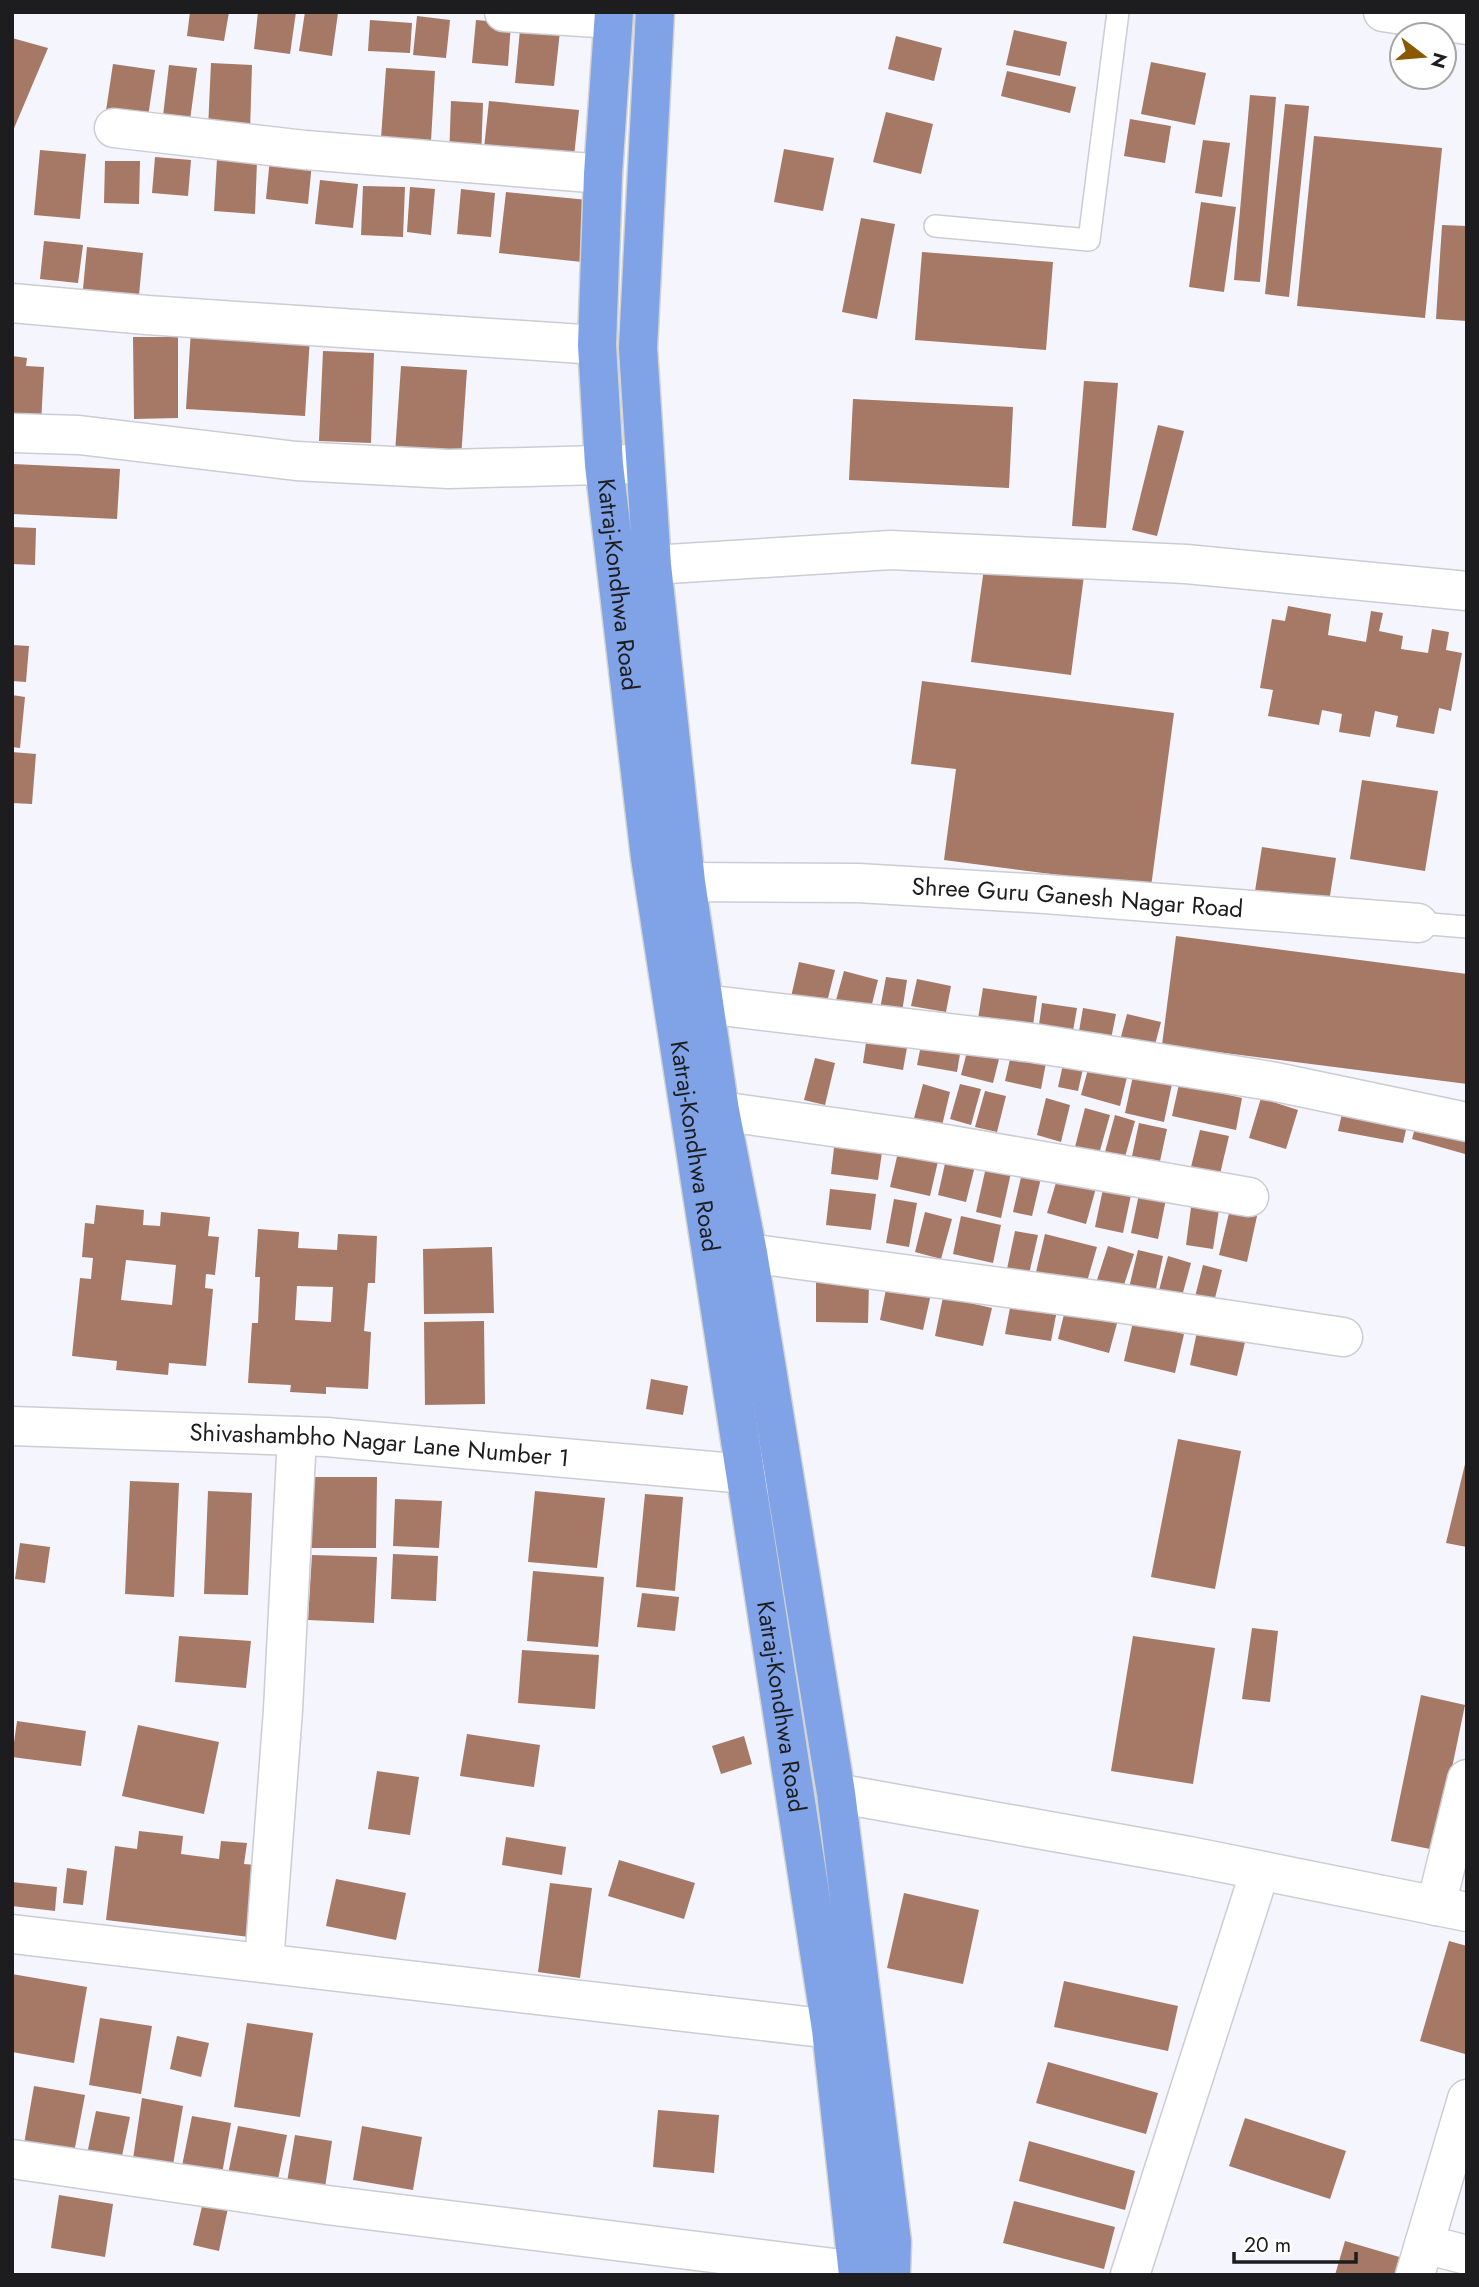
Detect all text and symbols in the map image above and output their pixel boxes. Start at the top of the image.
north arrow [1388,21,1458,91]
text: N [1424,50,1454,72]
street label: Katraj-Kondhwa Road [589,476,648,692]
street label: Shree Guru Ganesh Nagar Road [911,868,1245,926]
street label: Katraj-Kondhwa Road [662,1038,729,1254]
street label: Shivashambho Nagar Lane Number 1 [189,1414,571,1475]
street label: Katraj-Kondhwa Road [748,1598,815,1815]
scale bar [1234,2220,1356,2264]
text: 20 m [1244,2230,1291,2260]

